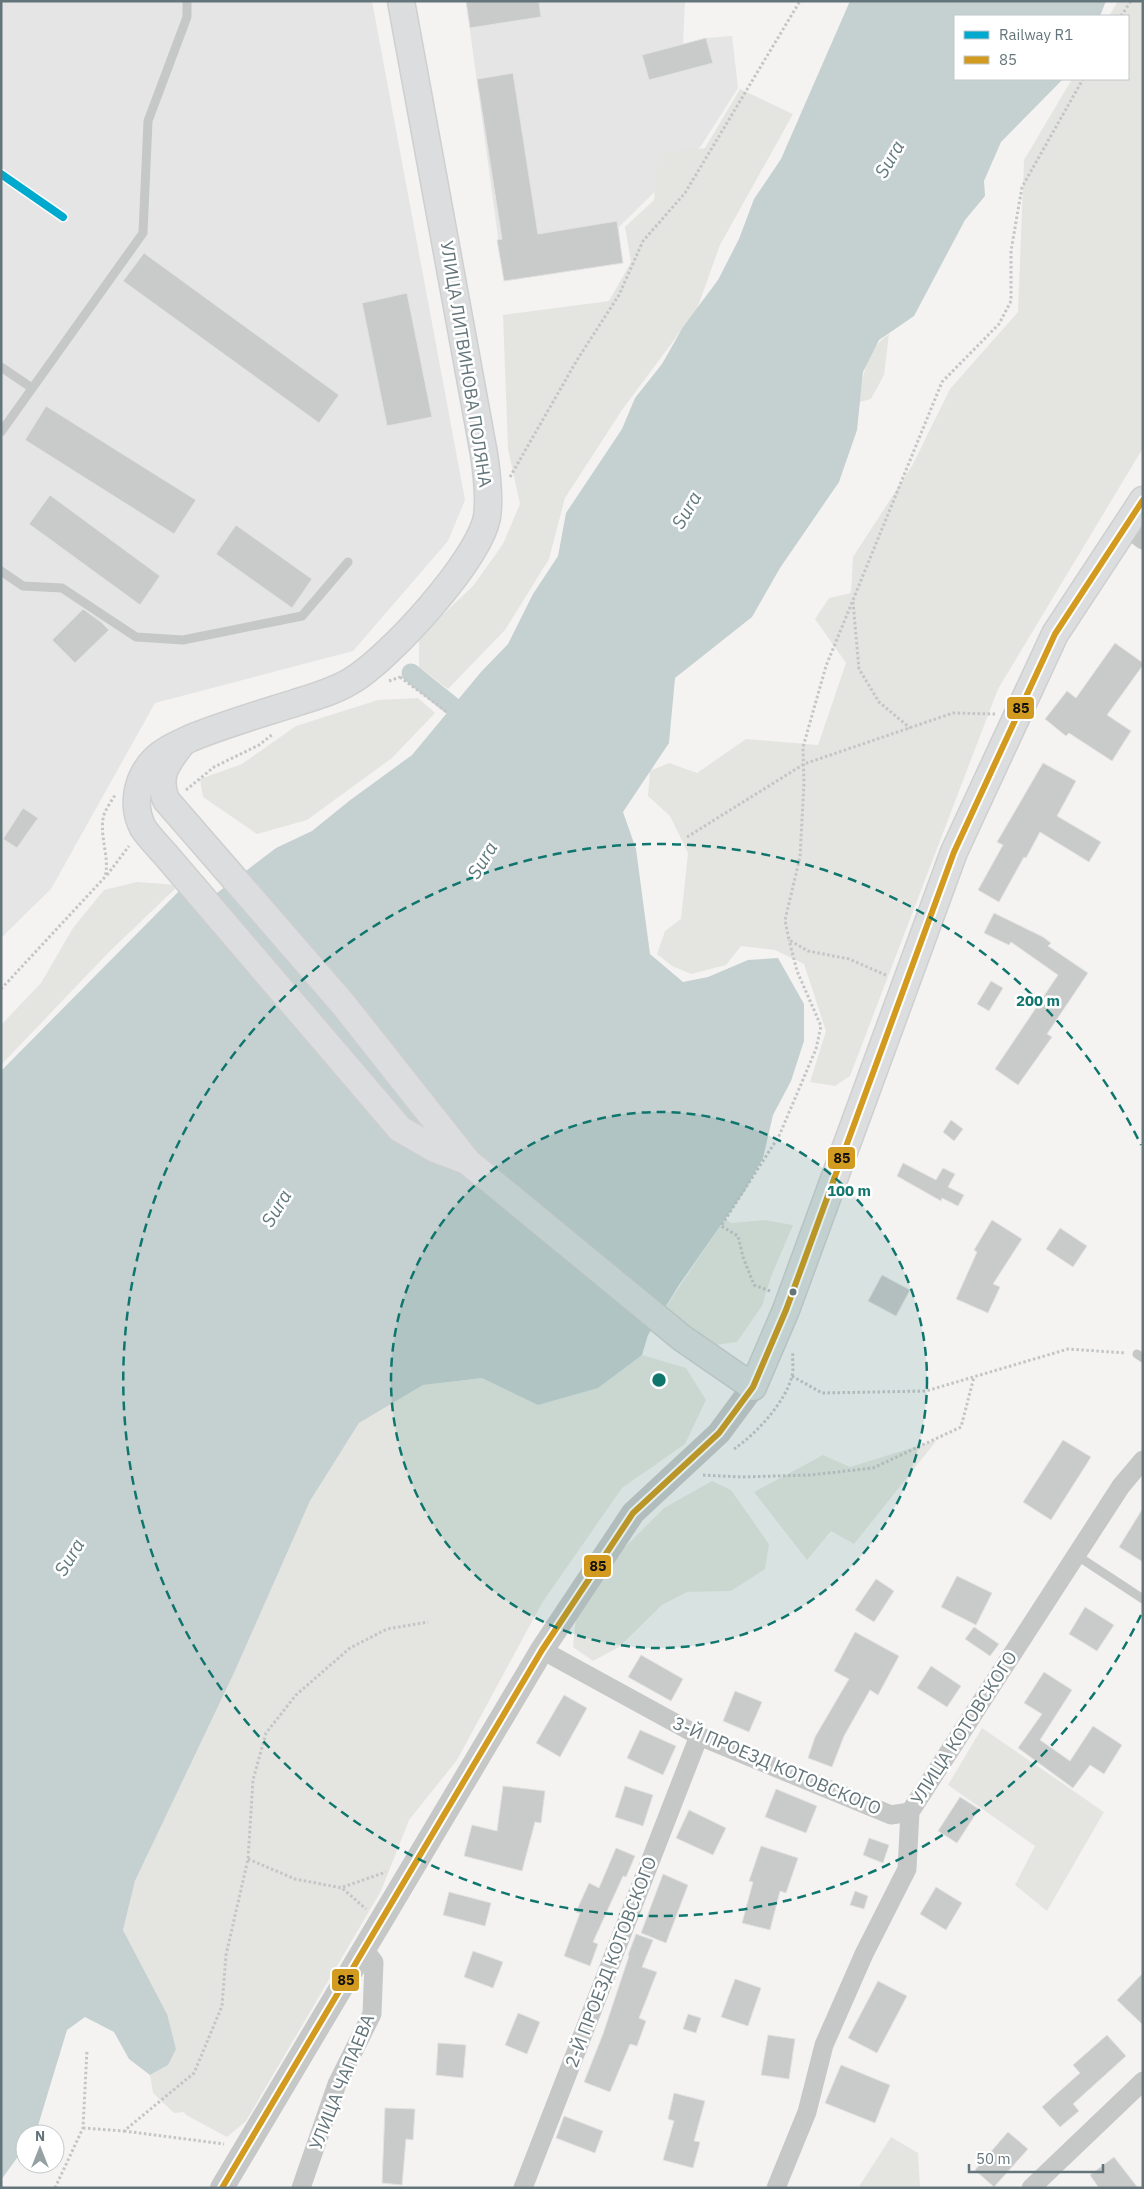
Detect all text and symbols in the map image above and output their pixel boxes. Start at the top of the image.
legend [954,15,1129,80]
text: Railway R1 [999,25,1073,44]
text: 85 [999,50,1017,69]
water label: Sura [869,136,909,182]
street label: УЛИЦА ЛИТВИНОВА ПОЛЯНА [436,239,497,489]
water label: Sura [666,487,706,533]
line badge: 85 [1006,696,1035,720]
text: 85 [1013,699,1029,717]
water label: Sura [462,837,502,883]
text: 200 m [1016,991,1060,1010]
line badge: 85 [827,1146,856,1170]
text: 85 [834,1149,850,1167]
text: 100 m [827,1181,871,1200]
water label: Sura [256,1185,296,1231]
unlabelled marker [788,1287,798,1297]
centre of rings [650,1371,668,1389]
water label: Sura [49,1534,89,1580]
line badge: 85 [583,1554,612,1578]
text: 85 [590,1557,606,1575]
street label: УЛИЦА КОТОВСКОГО [905,1647,1022,1809]
street label: 3-Й ПРОЕЗД КОТОВСКОГО [670,1711,885,1820]
street label: 2-Й ПРОЕЗД КОТОВСКОГО [560,1853,661,2071]
line badge: 85 [331,1968,360,1992]
text: 85 [338,1971,354,1989]
street label: УЛИЦА ЧАПАЕВА [304,2010,379,2153]
north arrow [15,2124,65,2174]
text: N [35,2127,45,2145]
scale bar [969,2142,1103,2174]
text: 50 m [976,2149,1011,2168]

